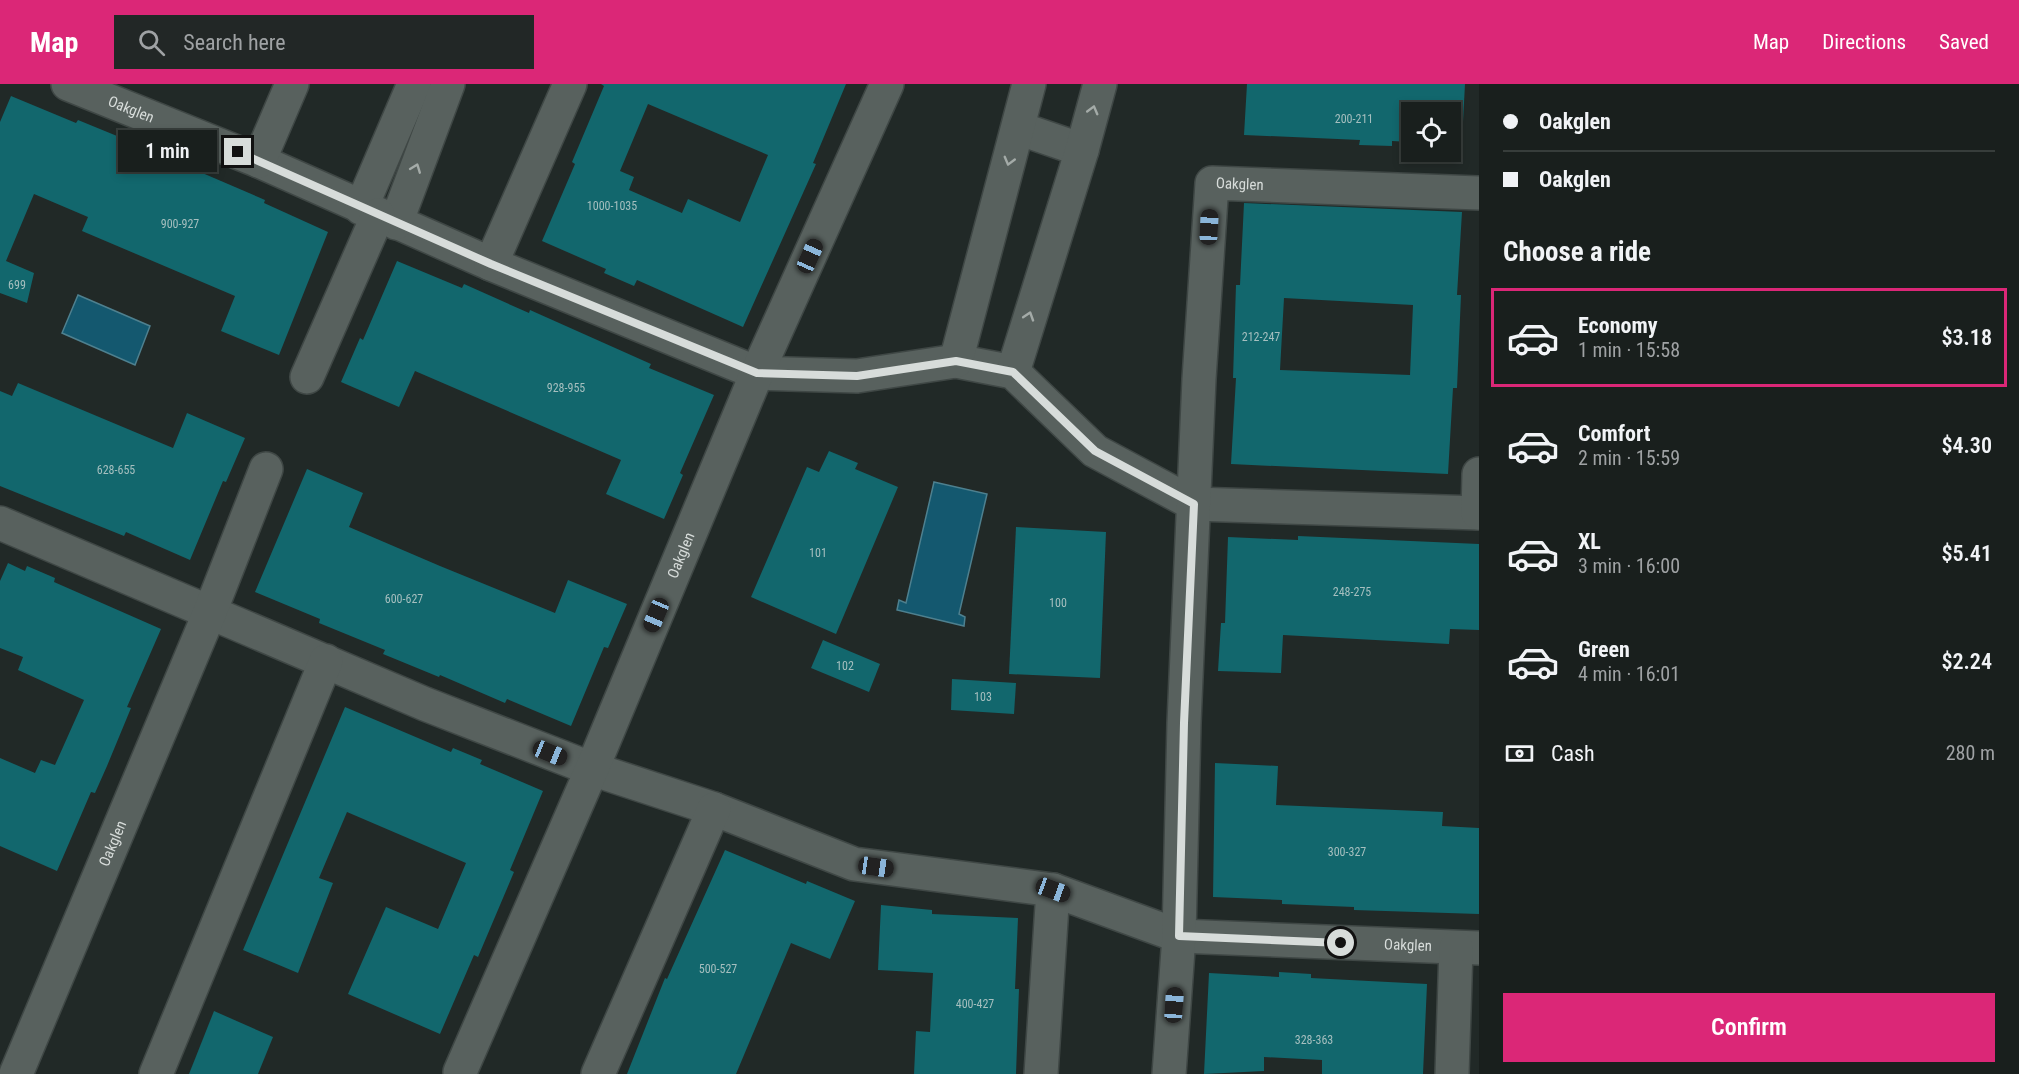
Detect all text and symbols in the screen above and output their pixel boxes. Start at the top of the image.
search box [114,15,534,69]
text: Map [30,26,78,59]
icon: search [135,26,168,59]
text: Search here [183,30,286,55]
text: Map [1753,30,1789,54]
text: Directions [1822,30,1906,54]
text: Saved [1939,30,1989,54]
street label: Oakglen [105,92,157,127]
map controls [1401,102,1461,162]
button: locate [1401,102,1461,162]
one-way arrow [1086,105,1098,116]
text: Oakglen [1539,109,1611,134]
house number: 200-211 [1335,112,1373,126]
callout: 1 min [118,131,217,173]
route end [224,138,251,165]
text: 1 min [145,139,190,163]
one-way arrow [1004,156,1017,166]
one-way arrow [409,163,422,174]
text: Oakglen [1539,167,1611,192]
street label: Oakglen [1215,174,1264,194]
house number: 1000-1035 [587,199,637,213]
car [1199,209,1219,245]
house number: 900-927 [161,217,199,231]
car [794,236,826,276]
text: Choose a ride [1503,236,1651,268]
house number: 699 [8,278,26,292]
one-way arrow [1022,311,1035,322]
icon: car [1506,311,1560,365]
text: Economy [1578,313,1658,338]
text: $3.18 [1941,325,1992,350]
house number: 212-247 [1242,330,1280,344]
text: 1 min · 15:58 [1578,338,1680,362]
house number: 928-955 [547,381,585,395]
icon: car [1506,419,1560,473]
text: Comfort [1578,421,1651,446]
text: $4.30 [1941,433,1992,458]
text: 2 min · 15:59 [1578,446,1680,470]
house number: 628-655 [97,463,135,477]
icon: car [1506,527,1560,581]
text: XL [1578,529,1601,554]
street label: Oakglen [663,530,699,581]
text: $5.41 [1941,541,1992,566]
house number: 101 [809,546,827,560]
text: 3 min · 16:00 [1578,554,1680,578]
house number: 248-275 [1333,585,1371,599]
house number: 600-627 [385,592,423,606]
car [641,595,671,635]
house number: 100 [1049,596,1067,610]
icon: car [1506,635,1560,689]
text: Green [1578,637,1630,662]
text: $2.24 [1941,649,1992,674]
house number: 102 [836,659,854,673]
text: 4 min · 16:01 [1578,662,1680,686]
house number: 103 [974,690,992,704]
icon: cash [1503,737,1536,770]
car [530,738,570,768]
text: Cash [1551,741,1595,766]
text: 280 m [1946,741,1995,765]
street label: Oakglen [95,818,130,869]
house number: 300-327 [1328,845,1366,859]
car [857,856,895,878]
car [1033,875,1073,905]
route start [1327,929,1354,956]
street label: Oakglen [1384,935,1432,955]
house number: 500-527 [699,962,737,976]
car [1164,986,1184,1024]
button: Confirm [1503,993,1995,1062]
house number: 400-427 [956,997,994,1011]
house number: 328-363 [1295,1033,1333,1047]

